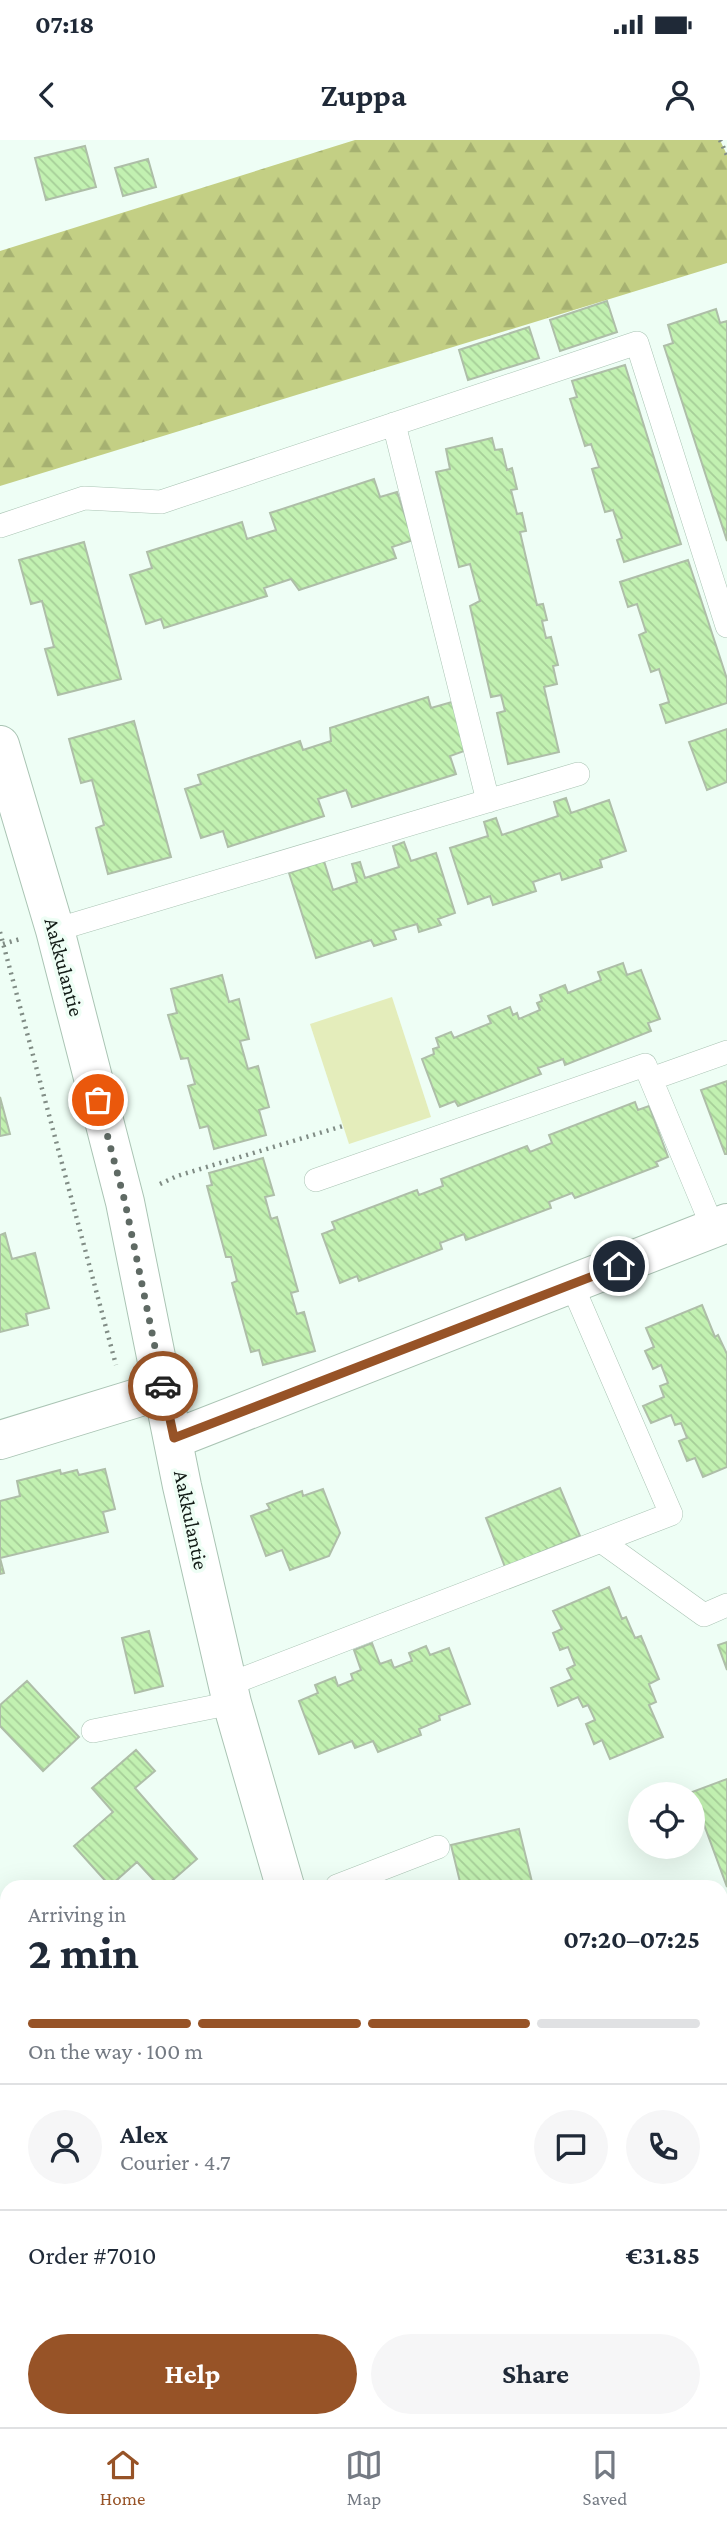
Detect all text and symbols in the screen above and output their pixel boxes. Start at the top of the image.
text: 07:18 [35,10,94,39]
icon: back [28,76,66,114]
icon: person [661,76,699,114]
text: Zuppa [321,77,406,113]
street label: Aakkulantie [39,915,89,1019]
pin [68,1070,128,1130]
icon: bag [79,1081,117,1119]
pin [589,1236,649,1296]
icon: home [600,1247,638,1285]
courier [128,1351,198,1421]
icon: car [144,1367,182,1405]
street label: Aakkulantie [169,1468,213,1572]
map controls [628,1782,705,1859]
button: locate [628,1782,705,1859]
text: Arriving in [28,1901,126,1927]
text: 07:20–07:25 [563,1925,700,1954]
text: 2 min [28,1927,139,1978]
text: On the way · 100 m [28,2038,203,2064]
button: person [28,2110,102,2184]
button: chat [534,2110,608,2184]
button: phone [626,2110,700,2184]
text: Alex [120,2120,168,2149]
text: Courier · 4.7 [120,2149,231,2175]
text: Order #7010 [28,2241,156,2270]
text: €31.85 [626,2241,700,2270]
button: Help [28,2334,357,2414]
button: Share [371,2334,700,2414]
tab: Home [100,2446,145,2509]
tab: Map [345,2446,383,2509]
tab: Saved [583,2446,627,2509]

